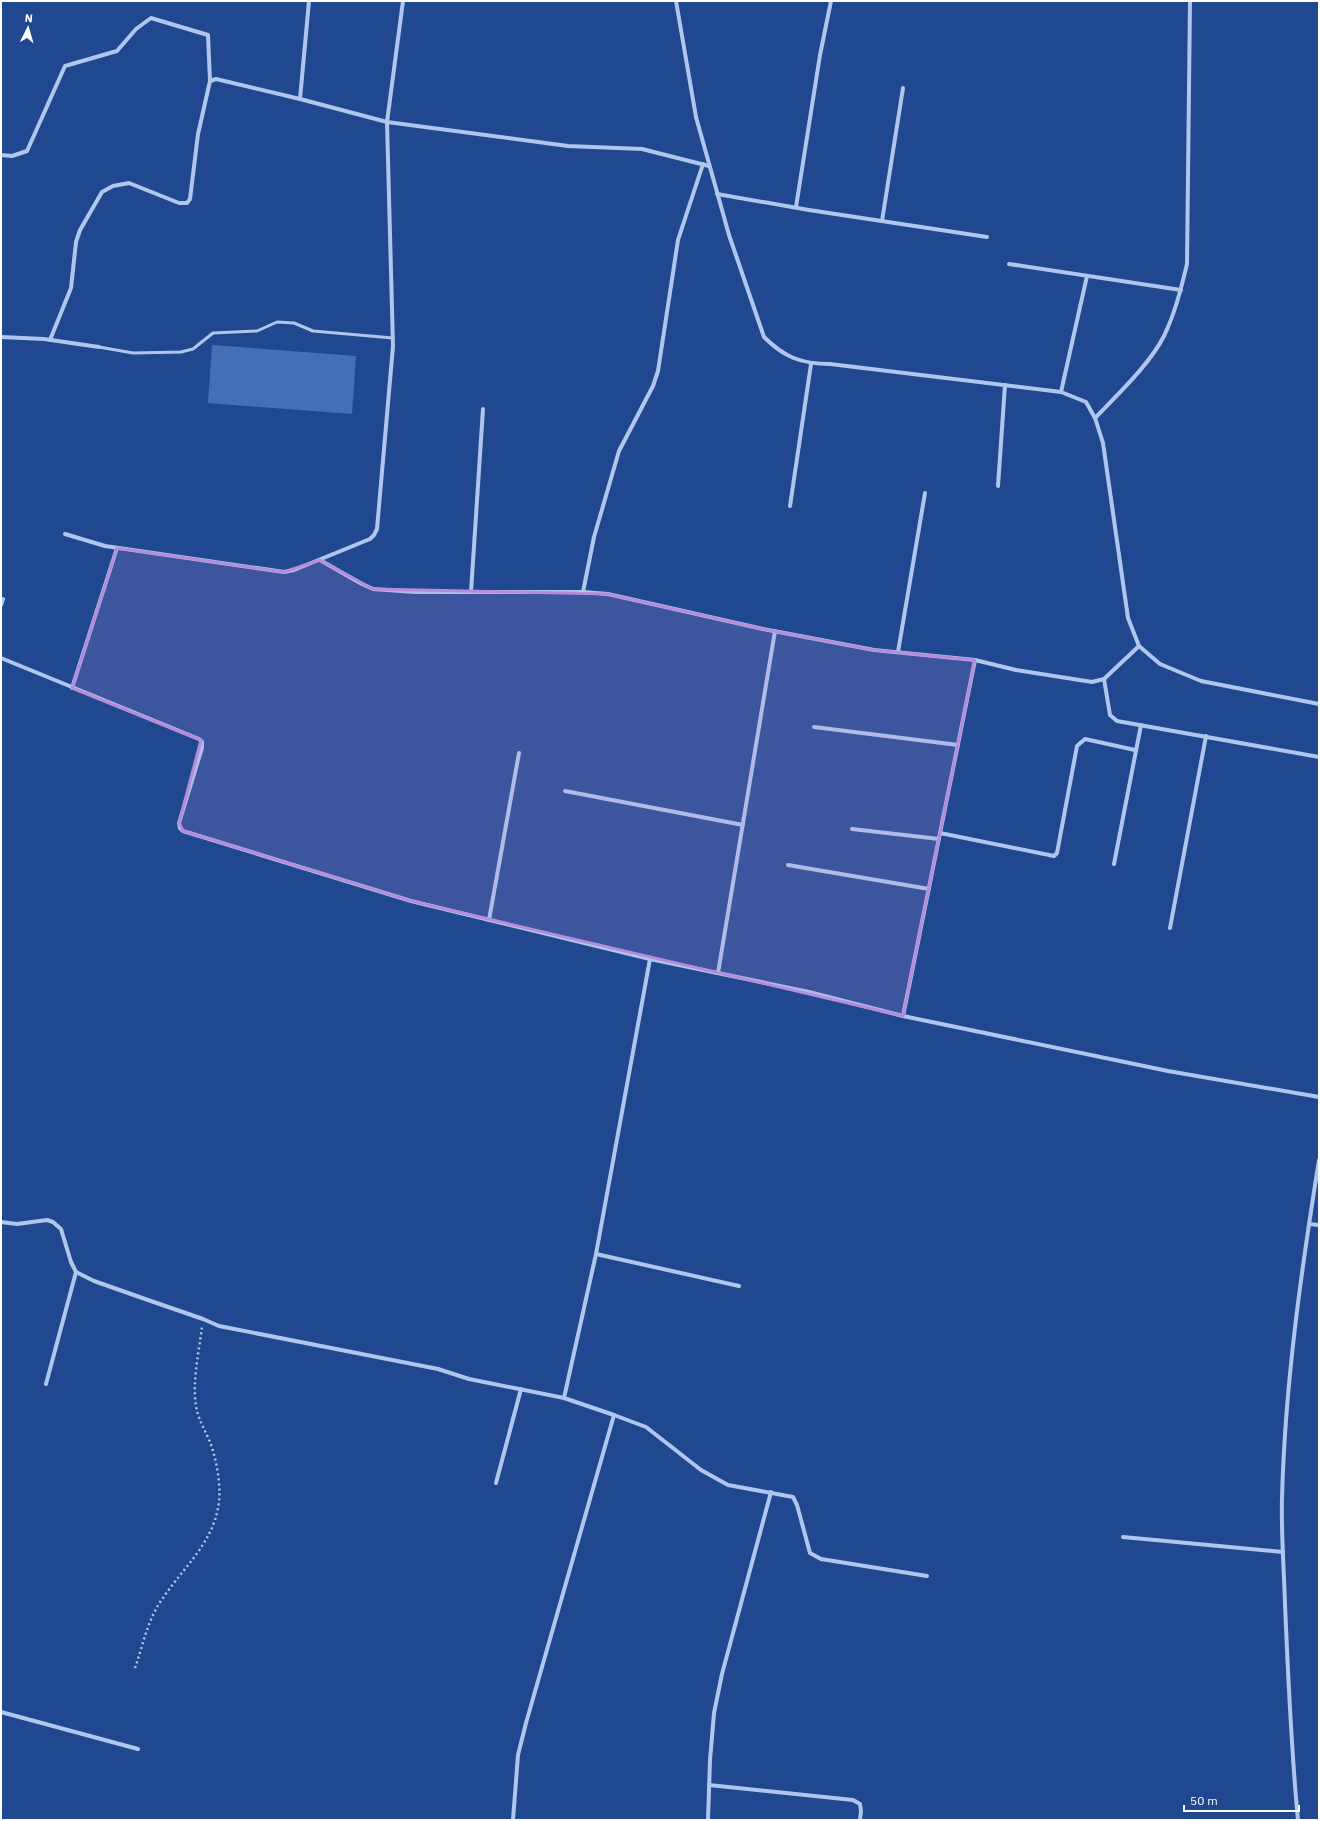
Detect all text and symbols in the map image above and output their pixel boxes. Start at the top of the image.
north arrow [8,8,48,48]
text: N [24,11,33,25]
scale bar [1184,1787,1299,1813]
text: 50 m [1190,1793,1218,1808]

